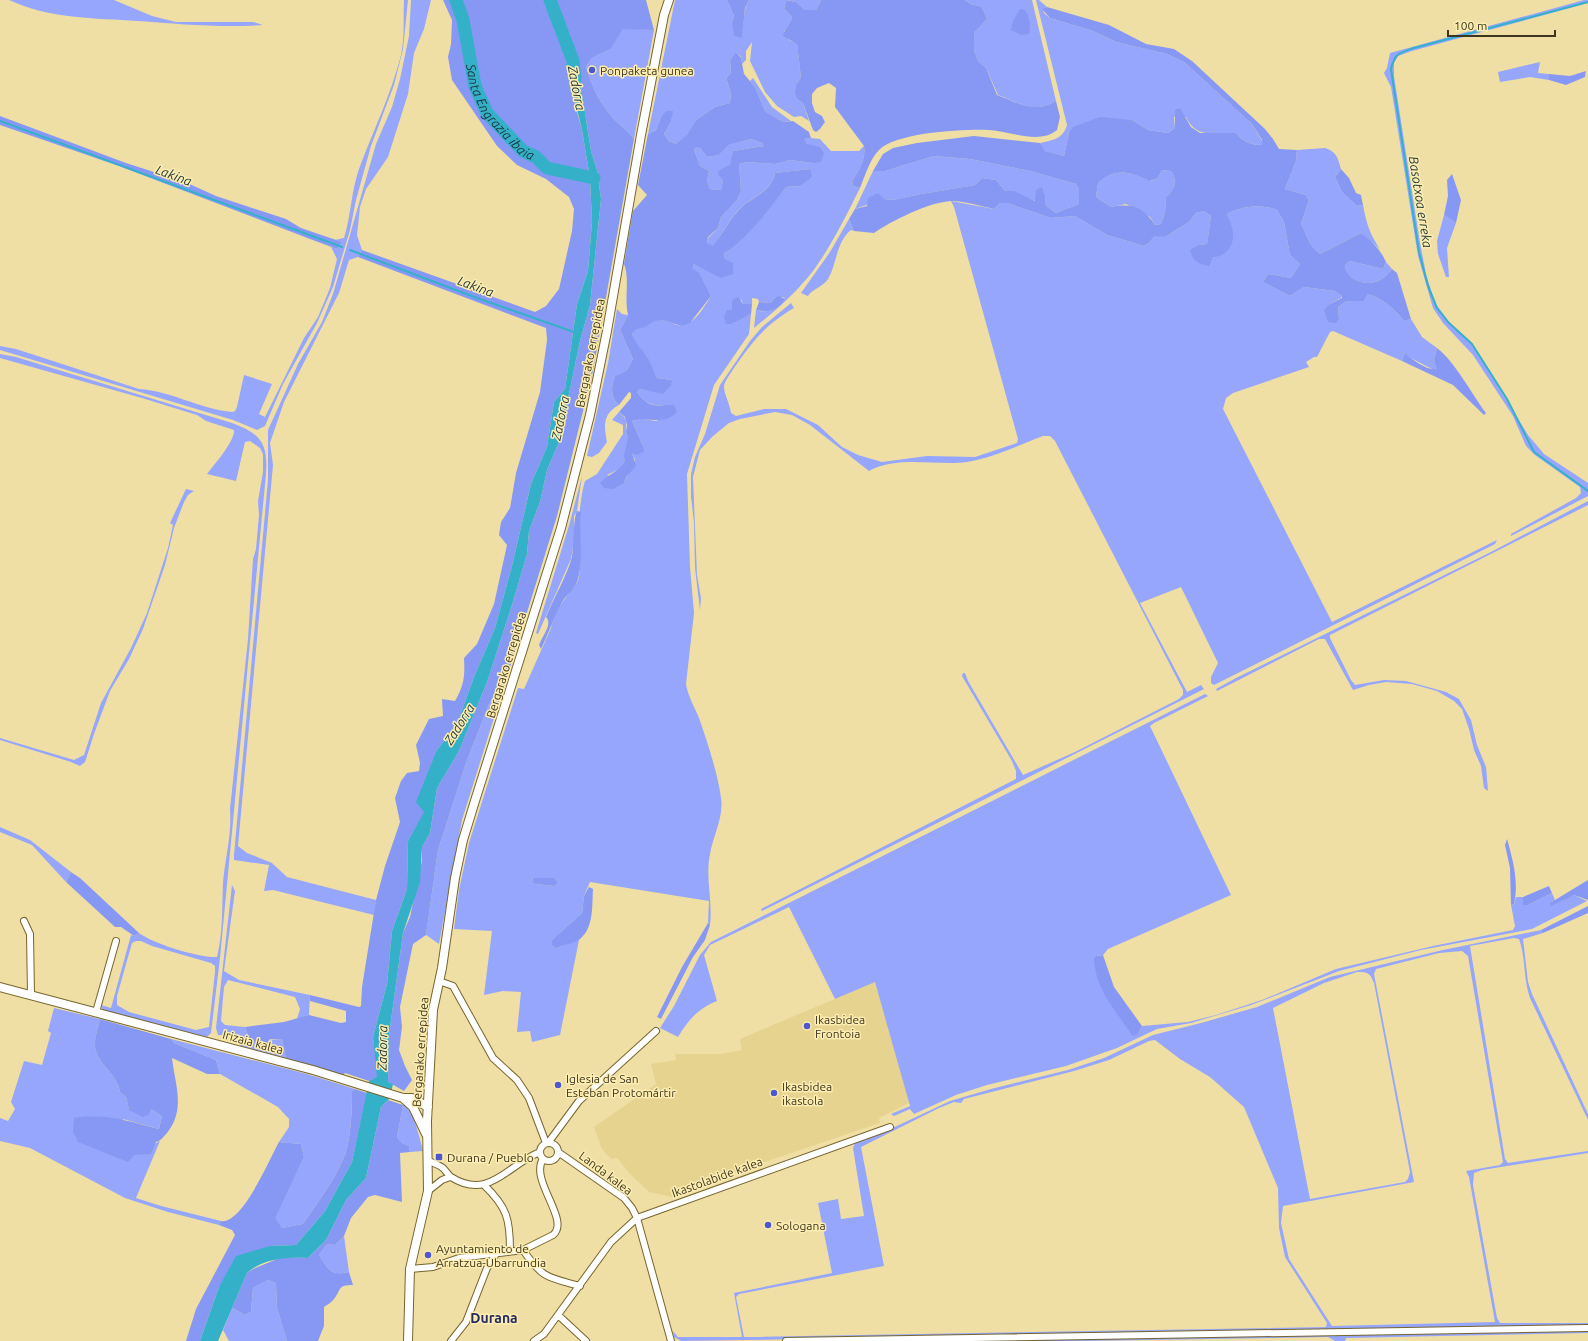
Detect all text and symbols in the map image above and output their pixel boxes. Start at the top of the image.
scale bar [1448,12,1555,38]
text: 100 m [1454,19,1487,32]
water label: Santa Engrazia ibaia [464,62,537,162]
water label: Zadorra [566,64,588,111]
place label: Ponpaketa gunea [600,64,694,77]
marker: Ponpaketa gunea [587,65,597,75]
water label: Basotxoa erreka [1407,155,1435,249]
water label: Lakina [154,162,194,188]
water label: Lakina [456,273,496,299]
street label: Bergarako errepidea [573,298,607,408]
water label: Zadorra [548,395,572,442]
street label: Bergarako errepidea [484,610,528,720]
water label: Zadorra [441,701,477,748]
street label: Bergarako errepidea [410,997,430,1107]
place label: Ikasbidea Frontoia [815,1013,865,1040]
marker: Ikasbidea Frontoia [802,1021,812,1031]
water label: Zadorra [375,1025,389,1072]
street label: Irizaia kalea [221,1028,285,1056]
place label: Iglesia de San Esteban Protomártir [566,1072,676,1099]
marker: Iglesia de San Esteban Protomártir [553,1080,563,1090]
place label: Ikasbidea ikastola [782,1080,832,1107]
marker: Ikasbidea ikastola [769,1088,779,1098]
street label: Landa kalea [577,1149,635,1197]
place label: Durana / Pueblo [447,1151,534,1164]
marker: Durana / Pueblo [434,1152,444,1162]
street label: Ikastolabide kalea [670,1154,764,1200]
place label: Sologana [776,1219,826,1232]
marker: Sologana [763,1220,773,1230]
place label: Ayuntamiento de Arratzua-Ubarrundia [436,1242,546,1269]
marker: Ayuntamiento de Arratzua-Ubarrundia [423,1250,433,1260]
district label: Durana [470,1310,518,1326]

